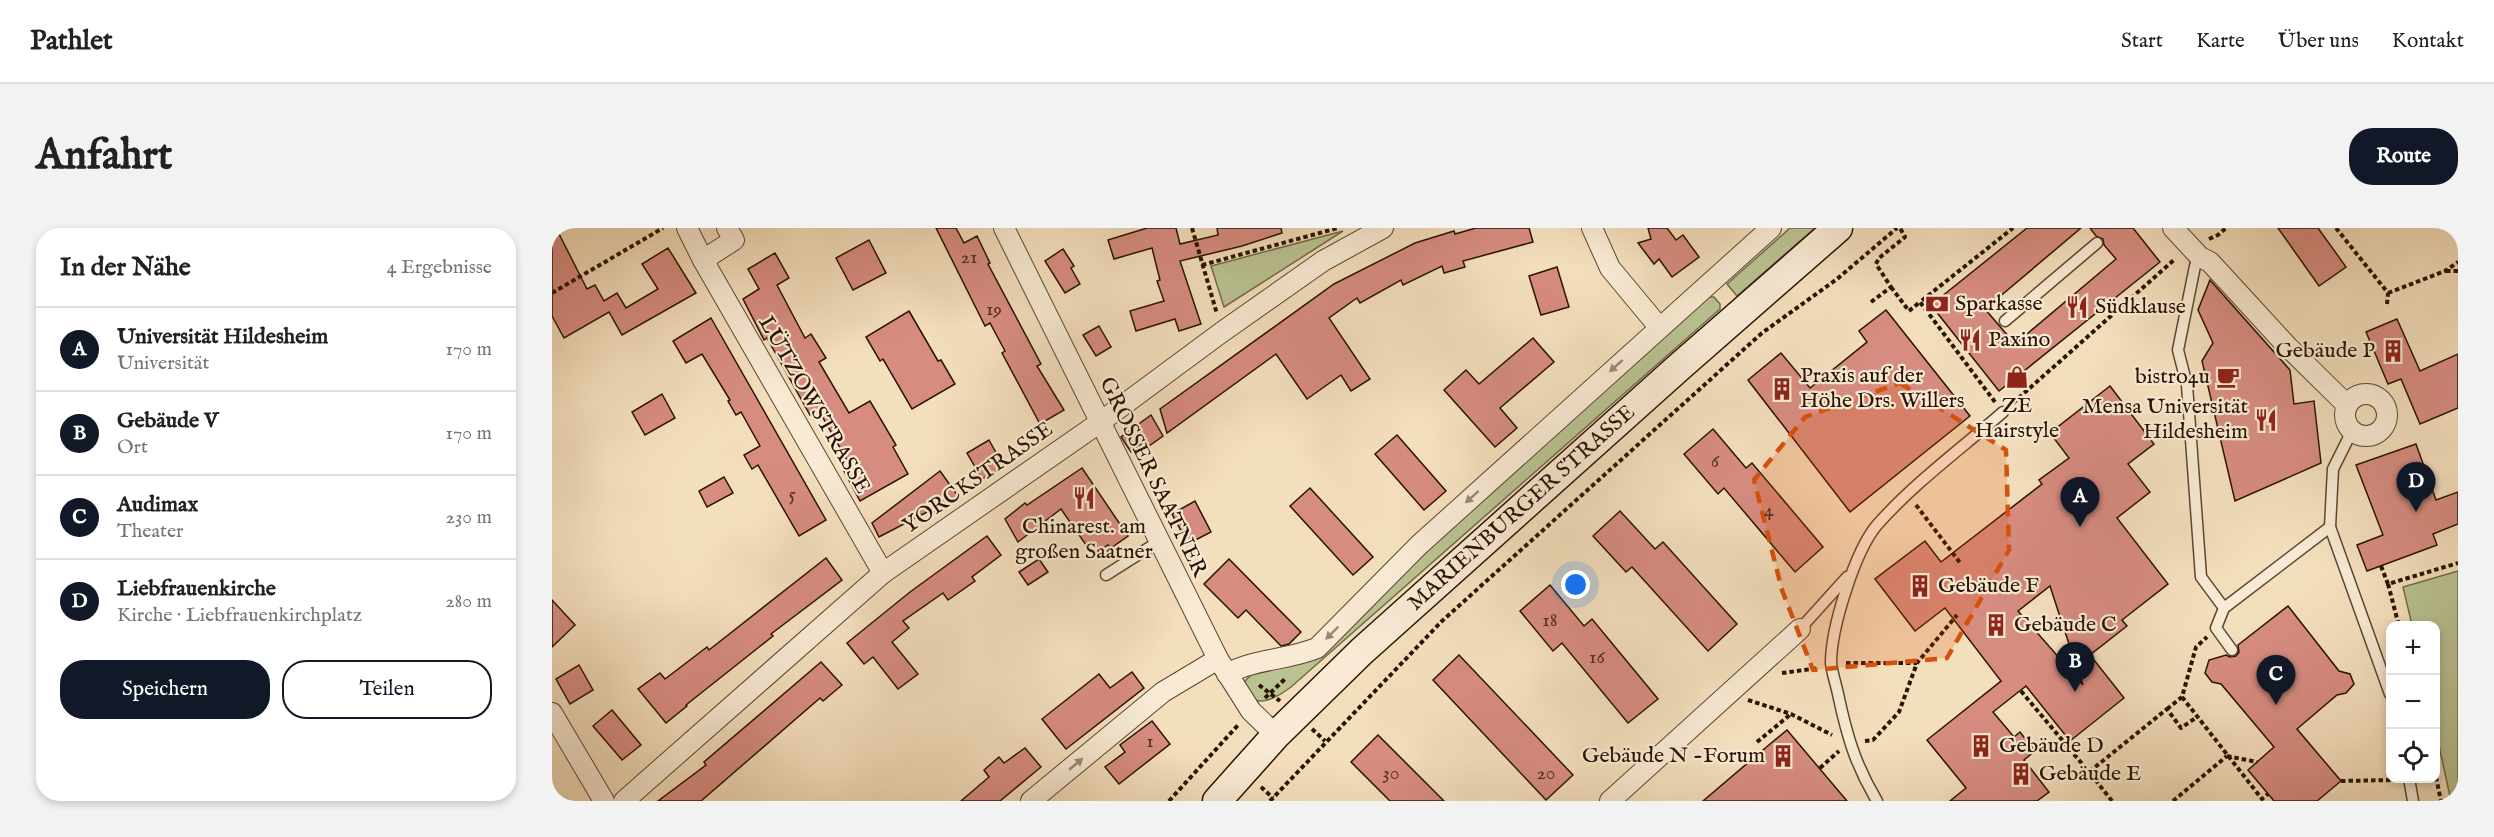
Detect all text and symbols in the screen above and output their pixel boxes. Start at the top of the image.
text: Pathlet [30,24,113,59]
text: Start [2121,28,2163,55]
text: Karte [2196,28,2245,55]
text: Über uns [2278,28,2359,55]
text: Kontakt [2392,28,2464,55]
button: Route [2349,128,2458,185]
text: Anfahrt [36,130,172,183]
house number: 21 [961,245,977,270]
text: In der Nähe [60,251,191,284]
text: 4 Ergebnisse [387,255,492,280]
place label: Sparkasse [1955,290,2043,318]
bank icon: Sparkasse [1924,291,1950,317]
place label: Südklause [2095,293,2186,321]
restaurant icon: Südklause [2064,294,2090,320]
house number: 19 [986,297,1002,322]
street label: LÜTZOWSTRASSE [752,311,876,499]
text: Universität Hildesheim [117,323,328,351]
place label: Paxino [1988,326,2050,354]
restaurant icon: Paxino [1957,327,1983,353]
text: A [73,337,86,362]
text: 170 m [446,337,492,362]
place label: Gebäude P [2275,337,2375,365]
building icon: Gebäude P [2380,338,2406,364]
text: Universität [117,351,209,376]
one-way arrow [1609,359,1624,372]
place label: Praxis auf der Höhe Drs. Willers [1800,362,1965,415]
place label: bistro4u [2135,363,2210,391]
shop icon: ZE Hairstyle [2004,364,2030,390]
cafe icon: bistro4u [2215,364,2241,390]
street label: GROSSER SAATNER [1092,373,1214,583]
building icon: Praxis auf der Höhe Drs. Willers [1769,376,1795,402]
place label: ZE Hairstyle [1975,392,2059,445]
place label: Mensa Universität Hildesheim [2082,393,2248,446]
street label: MARIENBURGER STRASSE [1402,399,1641,617]
text: Gebäude V [117,407,218,435]
restaurant icon: Mensa Universität Hildesheim [2253,407,2279,433]
street label: YORCKSTRASSE [897,416,1059,540]
text: B [73,421,86,446]
text: 170 m [446,421,492,446]
text: Ort [117,435,148,460]
house number: 6 [1711,449,1720,474]
pin: D [2396,462,2436,512]
pin: A [2060,478,2099,527]
house number: 5 [788,482,796,507]
restaurant icon: Chinarest. am großen Saatner [1071,485,1097,511]
one-way arrow [1465,490,1480,503]
text: Audimax [117,491,198,519]
house number: 4 [1764,498,1774,523]
text: C [72,505,87,530]
text: 230 m [446,505,492,530]
place label: Chinarest. am großen Saatner [1015,513,1153,566]
text: Theater [117,519,183,544]
your location [1561,570,1590,599]
place label: Gebäude F [1938,572,2039,600]
building icon: Gebäude F [1907,573,1933,599]
text: Liebfrauenkirche [117,575,276,603]
text: D [71,589,88,614]
text: 280 m [445,589,492,614]
text: Kirche · Liebfrauenkirchplatz [117,603,362,628]
house number: 18 [1542,608,1558,633]
place label: Gebäude C [2014,611,2117,639]
building icon: Gebäude C [1983,612,2009,638]
map controls [2386,621,2440,783]
button: + [2386,621,2440,675]
one-way arrow [1325,626,1339,640]
pin: B [2056,642,2095,692]
house number: 16 [1589,645,1606,670]
pin: C [2256,656,2296,705]
button: Speichern [60,660,270,719]
button: Teilen [282,660,492,719]
button: − [2386,675,2440,729]
house number: 1 [1146,729,1154,754]
button: locate [2386,729,2440,783]
place label: Gebäude D [1999,732,2104,760]
building icon: Gebäude D [1968,733,1994,759]
place label: Gebäude N -Forum [1582,742,1765,770]
building icon: Gebäude N -Forum [1770,743,1796,769]
one-way arrow [1069,758,1084,770]
place label: Gebäude E [2039,760,2141,788]
house number: 30 [1382,761,1400,786]
house number: 20 [1536,761,1556,786]
building icon: Gebäude E [2008,761,2034,787]

